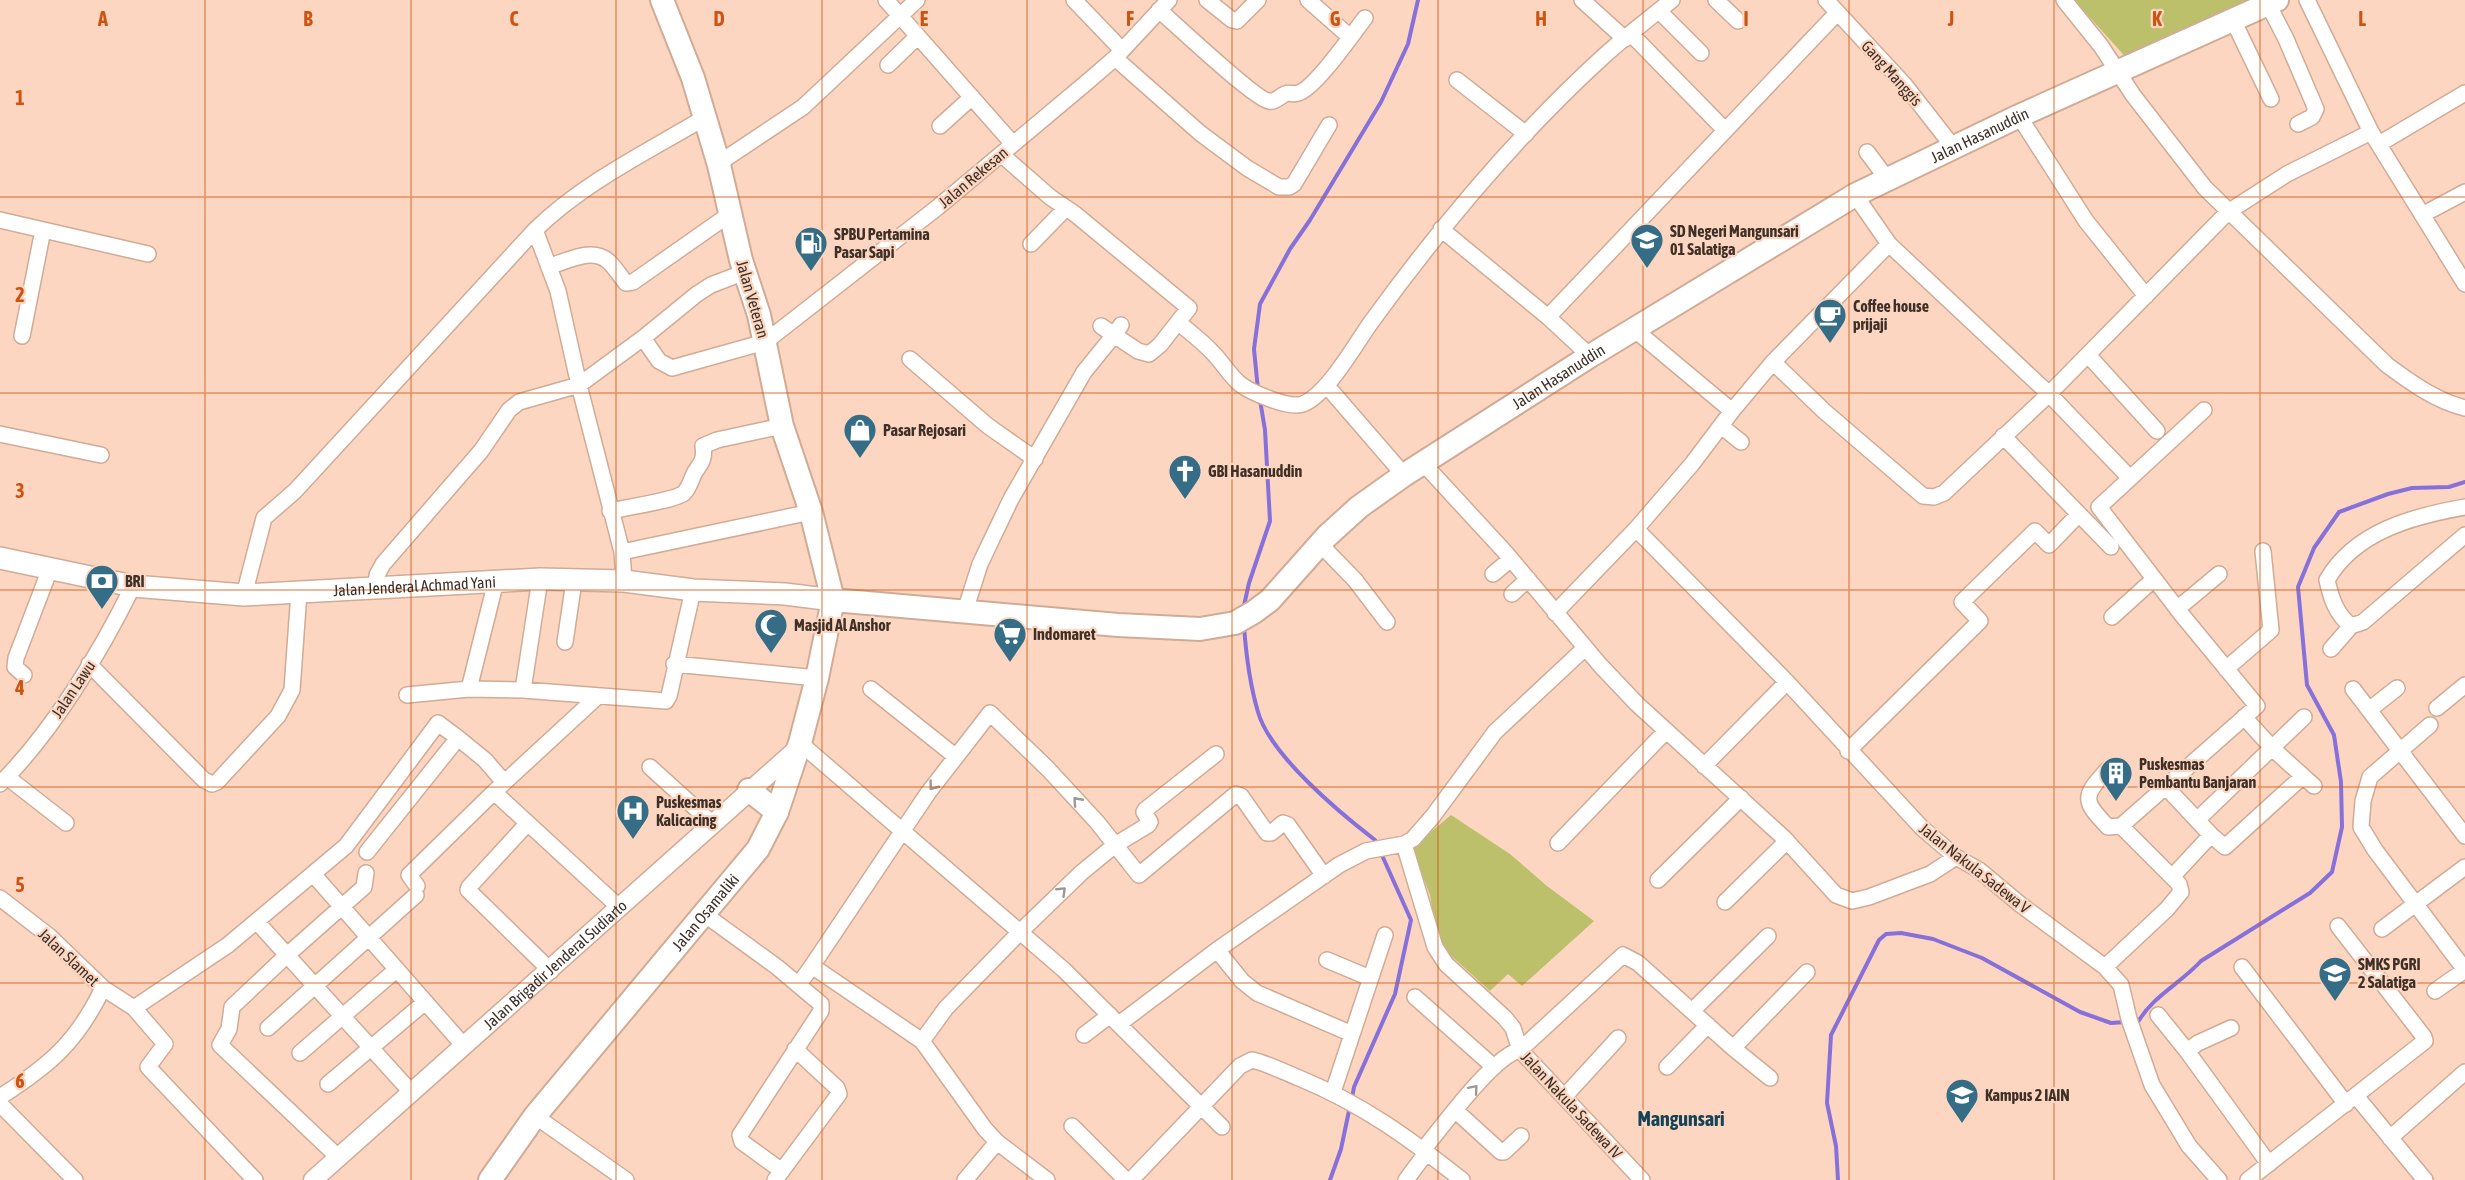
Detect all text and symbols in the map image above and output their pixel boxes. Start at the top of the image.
text: A [97,7,108,30]
text: B [303,7,313,30]
text: C [510,7,519,30]
text: D [713,7,725,30]
text: E [920,7,929,30]
text: F [1126,7,1134,30]
text: G [1330,7,1341,30]
text: H [1535,7,1547,30]
text: I [1743,7,1749,30]
text: J [1947,7,1954,30]
text: K [2152,7,2162,30]
text: L [2358,7,2366,30]
street label: Gang Manggis [1857,37,1926,110]
text: 1 [15,86,25,109]
street label: Jalan Hasanuddin [1928,104,2031,166]
street label: Jalan Rekesan [935,143,1011,211]
school or university icon: SD Negeri Mangunsari 01 Salatiga [1629,222,1665,269]
place label: SD Negeri Mangunsari 01 Salatiga [1670,222,1799,258]
fuel station icon: SPBU Pertamina Pasar Sapi [793,225,829,272]
place label: SPBU Pertamina Pasar Sapi [834,225,930,261]
street label: Jalan Veteran [733,258,773,340]
text: 2 [15,283,25,306]
cafe icon: Coffee house prijaji [1812,297,1848,344]
place label: Coffee house prijaji [1853,297,1929,333]
street label: Jalan Hasanuddin [1509,340,1608,412]
shop icon: Pasar Rejosari [842,412,878,459]
place label: Pasar Rejosari [883,421,966,439]
church icon: GBI Hasanuddin [1167,453,1203,500]
place label: GBI Hasanuddin [1208,462,1302,480]
text: 3 [15,479,25,502]
bank icon: BRI [84,563,120,610]
place label: BRI [125,572,145,590]
street label: Jalan Jenderal Achmad Yani [333,572,496,599]
mosque icon: Masjid Al Anshor [753,607,789,654]
place label: Masjid Al Anshor [794,616,891,634]
supermarket icon: Indomaret [992,616,1028,663]
place label: Indomaret [1033,625,1096,643]
street label: Jalan Lawu [47,657,99,721]
text: 4 [14,676,25,699]
building icon: Puskesmas Pembantu Banjaran [2098,755,2134,802]
place label: Puskesmas Pembantu Banjaran [2139,755,2257,791]
one-way arrow [929,779,940,790]
hospital icon: Puskesmas Kalicacing [615,793,651,840]
place label: Puskesmas Kalicacing [656,793,722,829]
one-way arrow [1073,797,1084,807]
street label: Jalan Nakula Sadewa V [1916,819,2034,917]
street label: Jalan Osamaliki [668,870,742,954]
text: 5 [15,873,25,896]
one-way arrow [1055,887,1066,898]
street label: Jalan Brigadir Jenderal Sudiarto [480,896,630,1033]
street label: Jalan Slamet [35,925,103,990]
school or university icon: SMKS PGRI 2 Salatiga [2317,955,2353,1002]
place label: SMKS PGRI 2 Salatiga [2358,955,2421,991]
street label: Jalan Nakula Sadewa IV [1518,1048,1626,1162]
text: 6 [15,1069,25,1092]
school or university icon: Kampus 2 IAIN [1944,1077,1980,1124]
one-way arrow [1467,1085,1478,1096]
place label: Kampus 2 IAIN [1985,1086,2070,1104]
district label: Mangunsari [1637,1107,1725,1130]

